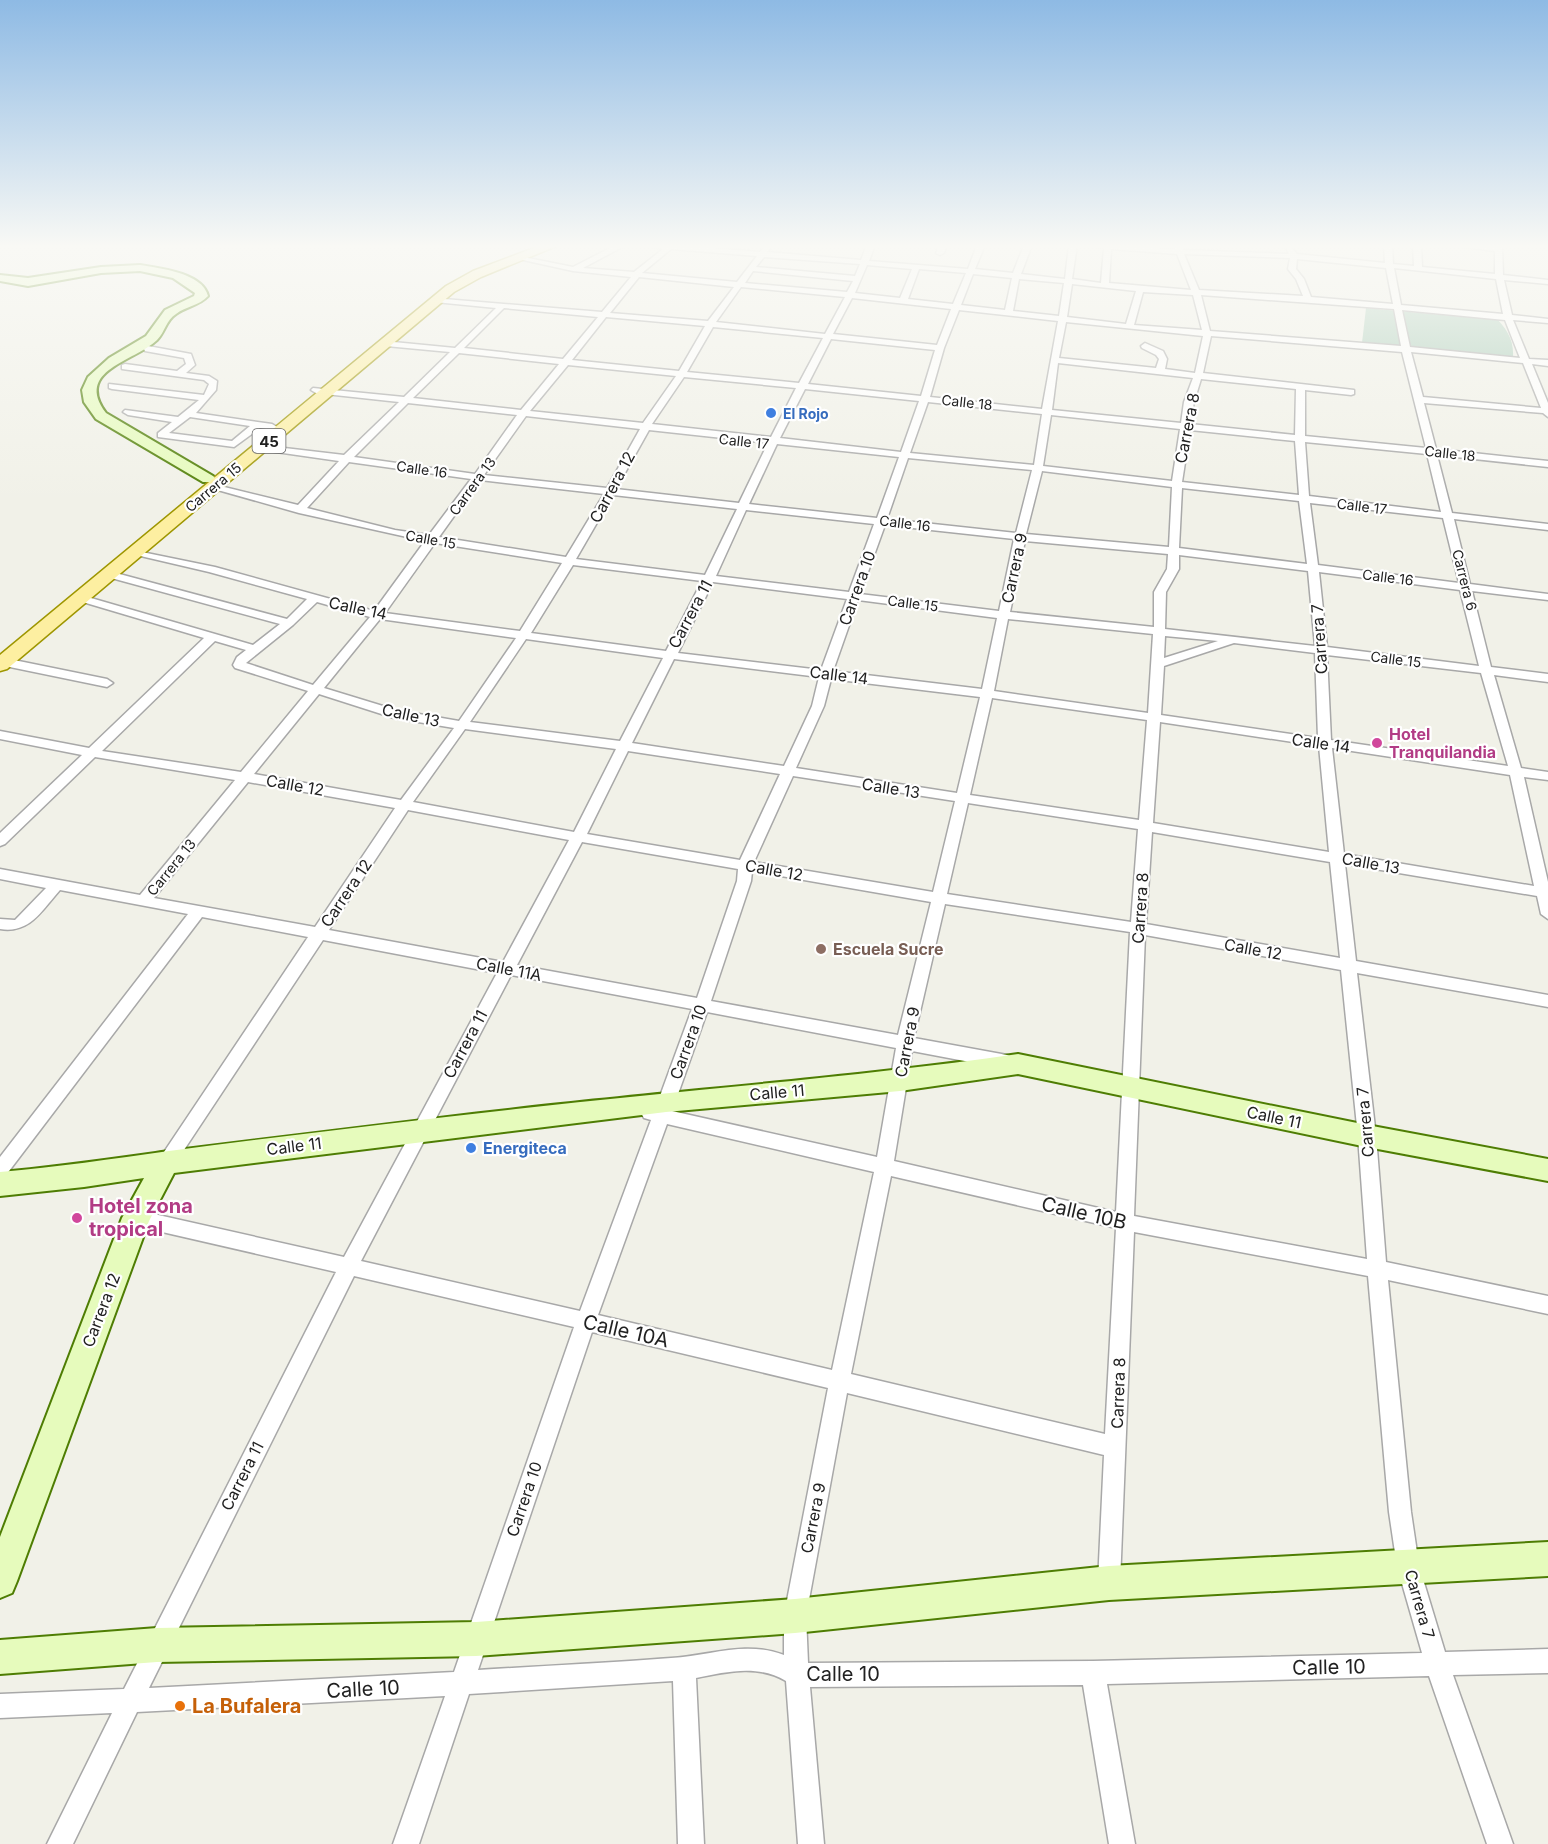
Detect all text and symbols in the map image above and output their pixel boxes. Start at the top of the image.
street label: Calle 18 [941,391,993,413]
street label: Carrera 8 [1170,391,1204,465]
place label: El Rojo [783,405,829,422]
marker: El Rojo [764,406,778,420]
road number: 45 [252,429,286,453]
street label: Calle 17 [718,430,770,452]
street label: Calle 18 [1424,442,1476,464]
street label: Carrera 12 [585,448,639,526]
street label: Carrera 13 [445,453,499,519]
street label: Calle 16 [395,457,449,481]
street label: Carrera 15 [181,459,245,515]
street label: Calle 17 [1336,494,1388,518]
street label: Calle 16 [878,511,932,535]
street label: Calle 15 [404,526,458,552]
street label: Carrera 9 [997,531,1031,605]
street label: Carrera 10 [834,548,880,628]
street label: Carrera 6 [1449,548,1481,612]
street label: Calle 16 [1361,565,1415,589]
street label: Carrera 11 [664,576,716,652]
street label: Calle 15 [887,591,939,615]
street label: Calle 14 [327,592,389,624]
street label: Carrera 7 [1307,603,1331,675]
street label: Calle 15 [1370,647,1422,671]
street label: Calle 14 [808,661,870,689]
street label: Calle 13 [380,699,442,731]
place label: Hotel Tranquilandia [1389,724,1496,762]
street label: Calle 14 [1290,729,1352,757]
marker: Hotel Tranquilandia [1370,736,1384,750]
street label: Calle 12 [264,770,326,800]
street label: Calle 13 [860,774,922,802]
street label: Carrera 13 [143,835,199,899]
street label: Calle 13 [1340,848,1402,878]
street label: Carrera 12 [316,855,376,931]
street label: Calle 12 [743,855,805,885]
street label: Carrera 8 [1128,872,1152,944]
street label: Calle 12 [1222,934,1284,964]
place label: Escuela Sucre [833,939,944,959]
marker: Escuela Sucre [814,942,828,956]
street label: Calle 11A [475,953,543,985]
street label: Carrera 10 [665,1002,711,1082]
street label: Carrera 9 [890,1005,924,1079]
street label: Carrera 11 [439,1006,491,1082]
street label: Calle 11 [749,1080,805,1104]
street label: Carrera 7 [1352,1086,1378,1158]
street label: Calle 11 [1245,1101,1303,1133]
street label: Calle 11 [265,1133,323,1159]
place label: Energiteca [483,1138,567,1158]
marker: Energiteca [464,1141,478,1155]
street label: Calle 10B [1039,1192,1129,1234]
place label: Hotel zona tropical [89,1194,193,1241]
marker: Hotel zona tropical [70,1211,84,1225]
street label: Carrera 12 [78,1270,124,1350]
street label: Calle 10A [581,1309,671,1353]
street label: Carrera 8 [1107,1357,1129,1429]
street label: Carrera 11 [216,1438,268,1514]
street label: Carrera 10 [502,1459,546,1539]
street label: Carrera 9 [796,1481,830,1555]
street label: Carrera 7 [1401,1567,1439,1641]
street label: Calle 10 [1292,1654,1366,1680]
street label: Calle 10 [806,1662,880,1686]
street label: Calle 10 [326,1675,400,1703]
place label: La Bufalera [192,1694,301,1718]
marker: La Bufalera [173,1699,187,1713]

